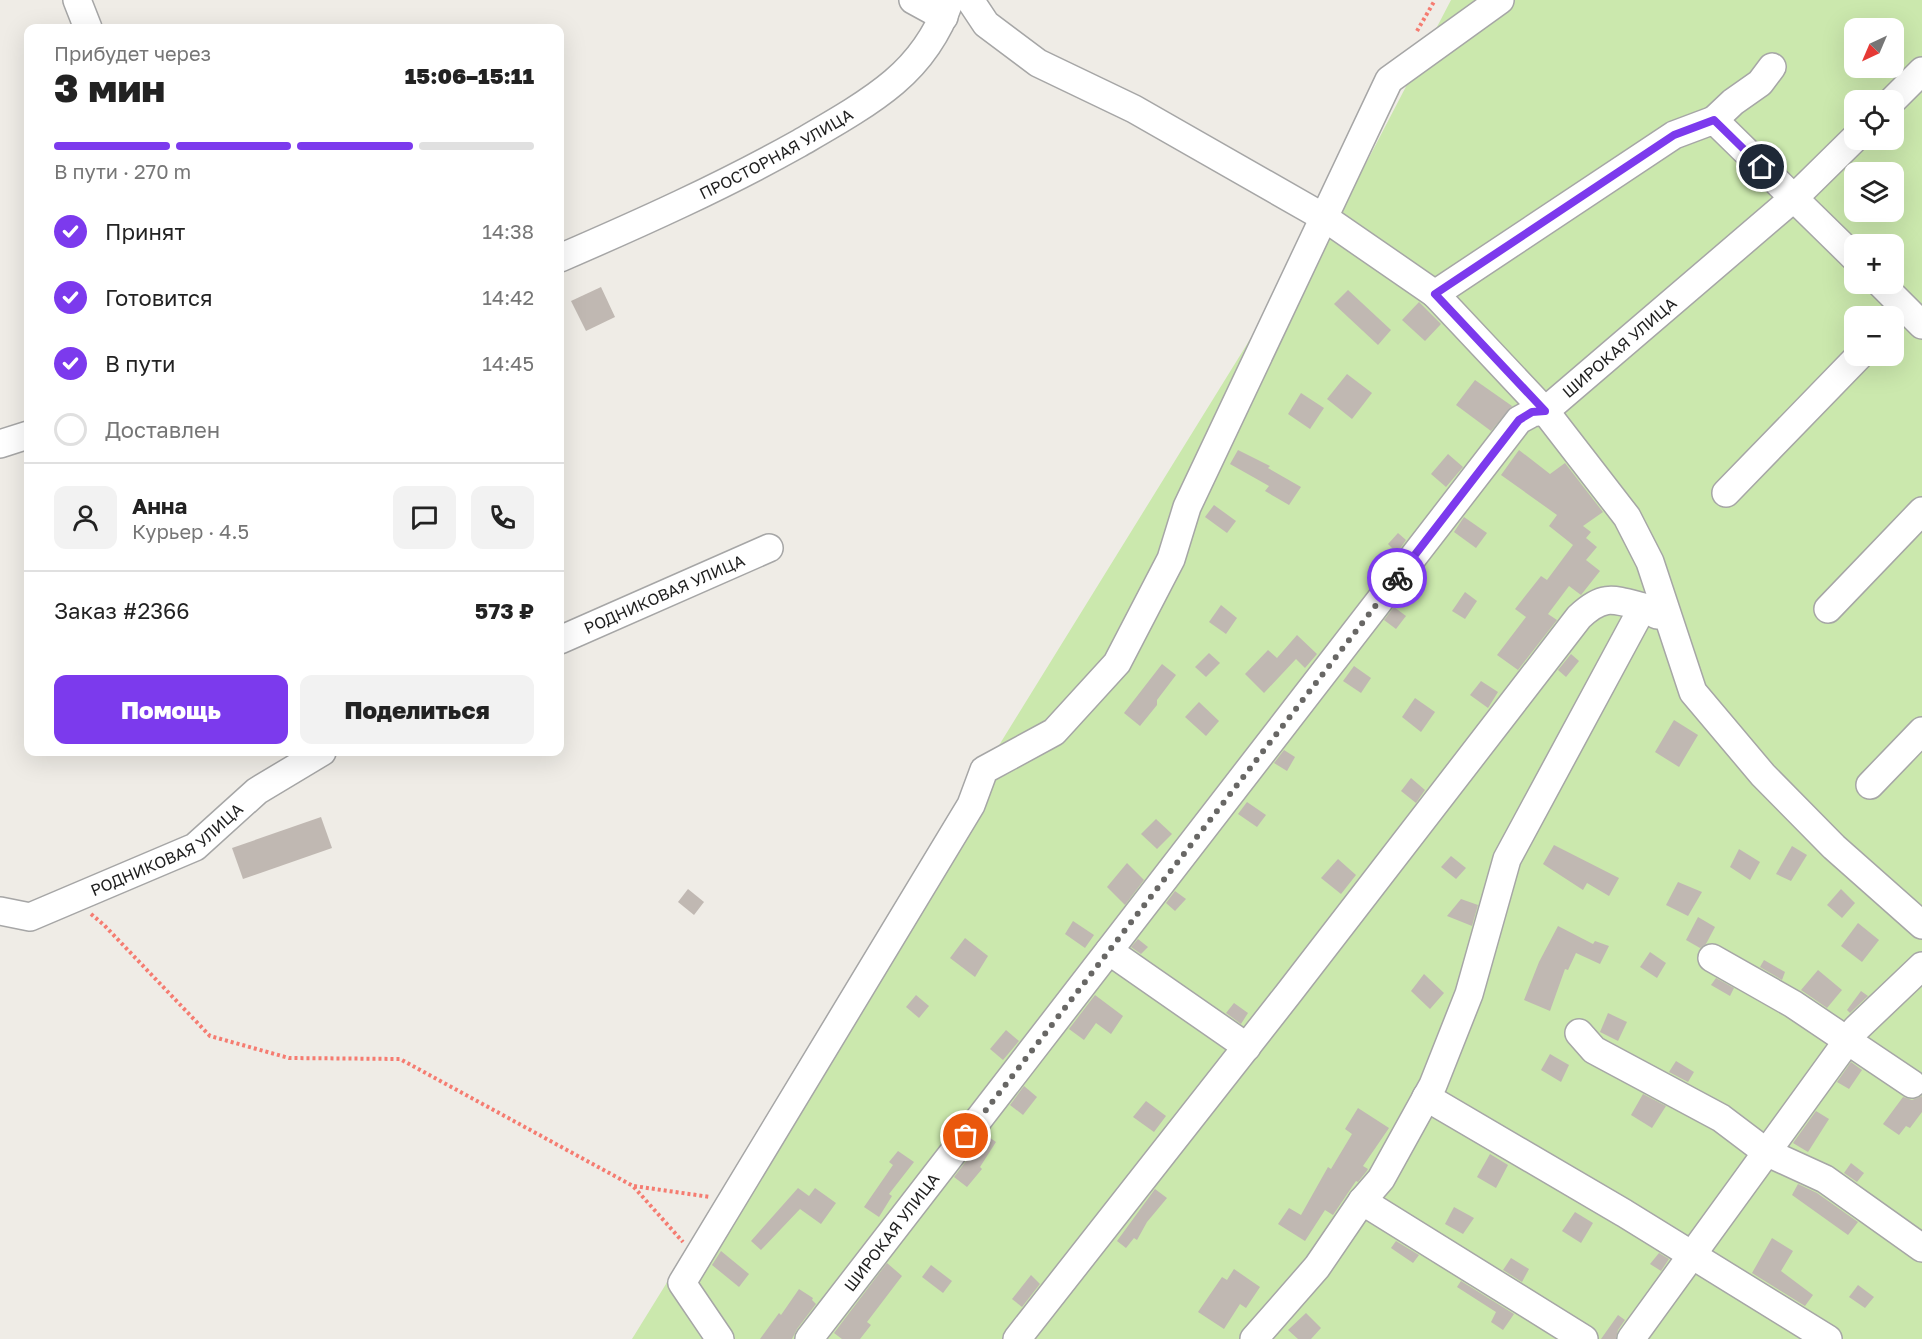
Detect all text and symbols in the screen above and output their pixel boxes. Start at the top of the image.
north arrow [1844,18,1904,78]
map controls [1844,18,1904,366]
text: Прибудет через [54,41,211,65]
text: 15:06–15:11 [405,62,534,89]
text: 3 мин [54,64,165,111]
button: locate [1844,90,1904,150]
street label: ПРОСТОРНАЯ УЛИЦА [696,104,857,203]
pin [1736,141,1787,192]
icon: home [1745,150,1778,183]
text: В пути · 270 m [54,159,191,183]
button: layers [1844,162,1904,222]
icon: check [54,215,87,248]
text: Принят [105,218,185,245]
text: 14:38 [482,219,534,243]
button: + [1844,234,1904,294]
icon: check [54,281,87,314]
text: Готовится [105,284,213,311]
text: 14:42 [482,285,534,309]
street label: ШИРОКАЯ УЛИЦА [1558,293,1681,402]
button: − [1844,306,1904,366]
icon: check [54,347,87,380]
text: В пути [105,350,175,377]
text: 14:45 [482,351,534,375]
text: Доставлен [105,416,220,443]
button: person [54,486,117,549]
button: chat [393,486,456,549]
button: phone [471,486,534,549]
text: Анна [132,492,187,519]
text: Курьер · 4.5 [132,519,249,543]
courier [1367,548,1427,608]
street label: РОДНИКОВАЯ УЛИЦА [581,550,748,638]
icon: bike [1381,562,1414,595]
text: Заказ #2366 [54,597,190,624]
text: 573 ₽ [475,597,534,624]
button: Помощь [54,675,288,744]
button: Поделиться [300,675,534,744]
street label: РОДНИКОВАЯ УЛИЦА [87,799,247,900]
pin [940,1110,991,1161]
icon: bag [949,1119,982,1152]
street label: ШИРОКАЯ УЛИЦА [840,1169,944,1295]

